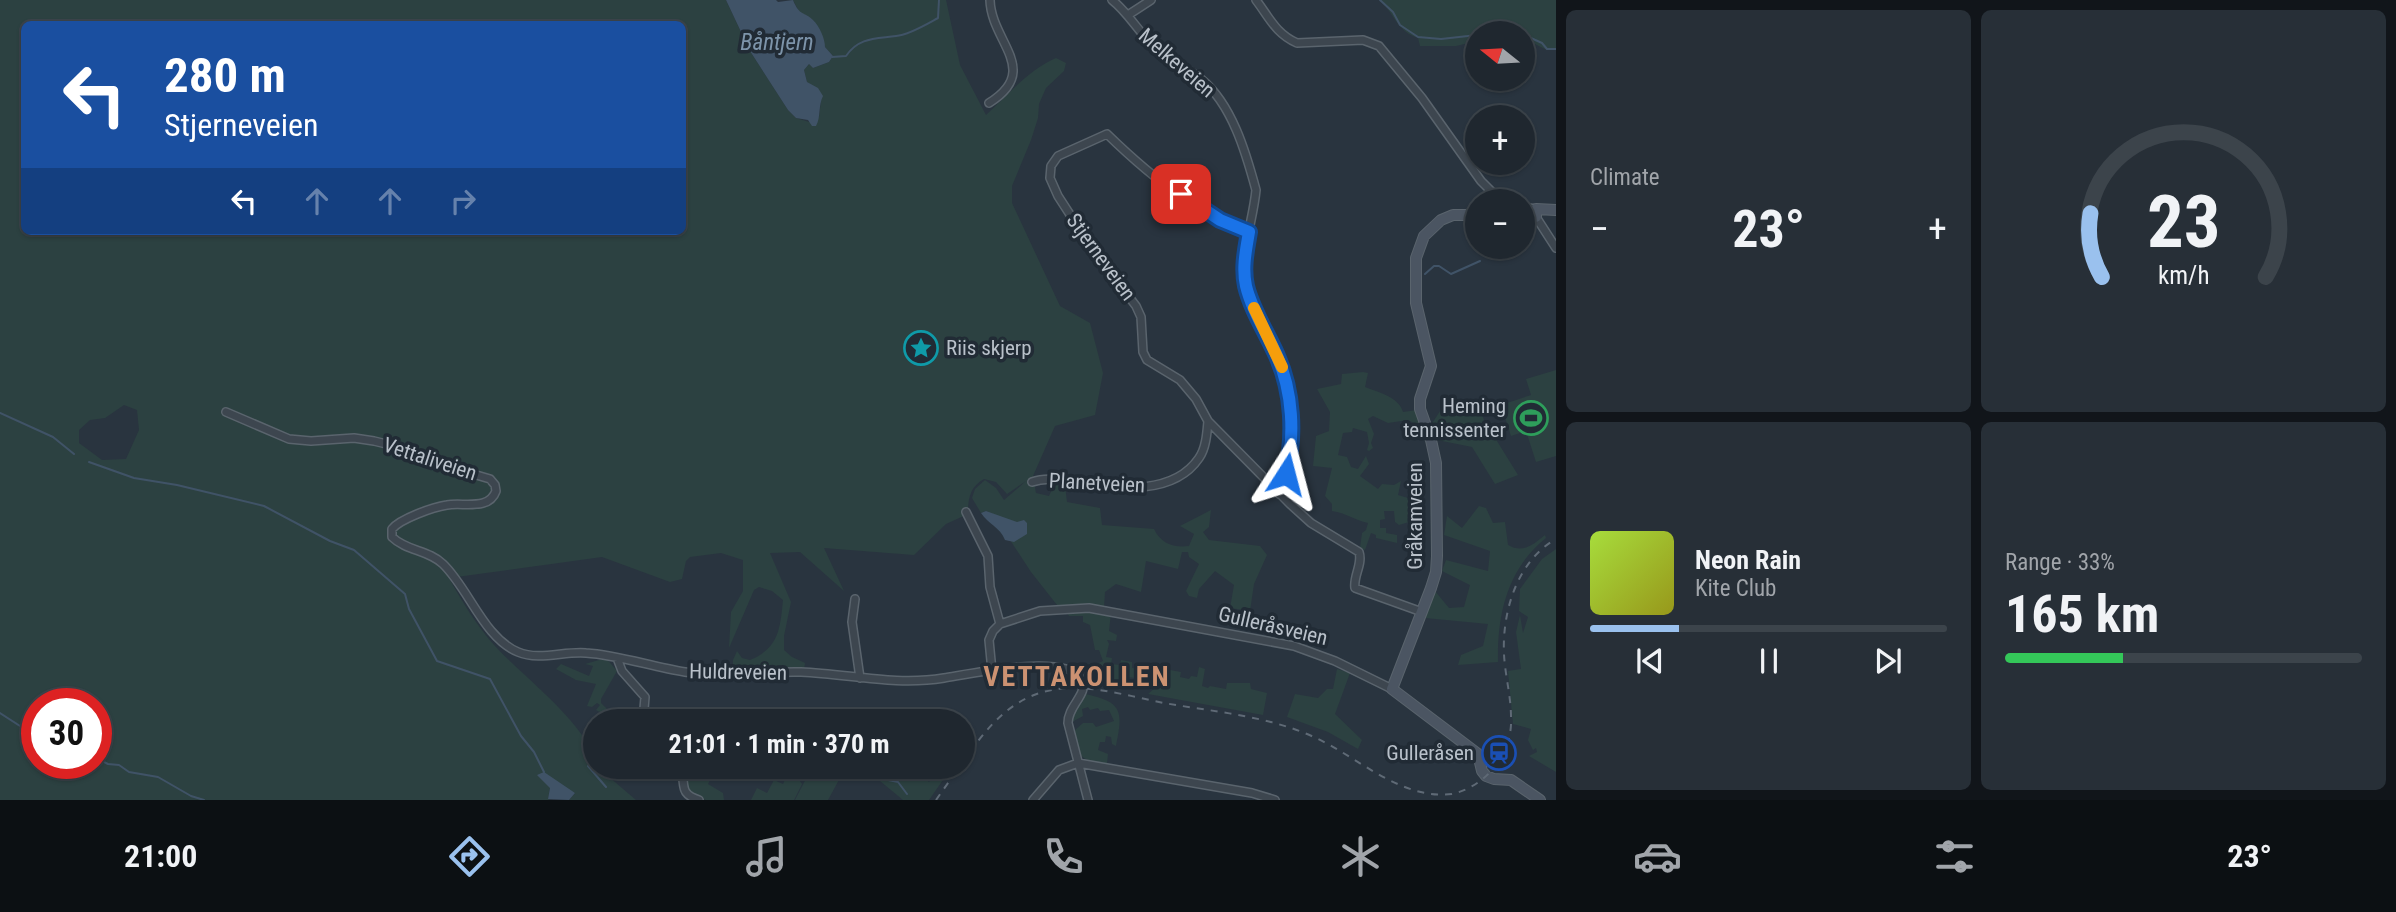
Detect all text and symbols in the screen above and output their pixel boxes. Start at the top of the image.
north arrow [1465,21,1535,91]
map controls [1465,21,1535,259]
street label: Melkeveien [1134,23,1220,103]
water label: Båntjern [740,29,814,56]
text: 280 m [164,47,286,104]
icon: left [49,49,140,140]
button: + [1465,105,1535,175]
text: Stjerneveien [164,106,319,144]
pin [1151,164,1211,224]
text: Climate [1590,164,1660,191]
icon: arrive [1162,175,1200,213]
text: 23 [2147,179,2220,265]
icon: left [225,182,263,220]
icon: ahead [298,182,336,220]
icon: ahead [371,182,409,220]
icon: right [444,182,482,220]
button: − [1465,189,1535,259]
text: 23° [1732,199,1805,260]
text: − [1590,207,1609,251]
text: + [1928,207,1947,251]
street label: Stjerneveien [1061,209,1141,305]
text: km/h [2158,261,2209,290]
place icon: Riis skjerp [902,329,940,367]
place label: Riis skjerp [946,336,1032,360]
place label: Heming tennissenter [1403,394,1506,442]
sports icon: Heming tennissenter [1512,399,1550,437]
street label: Vettaliveien [380,433,480,485]
position arrow [1249,437,1323,511]
street label: Gråkamveien [1403,462,1427,570]
street label: Planetveien [1048,468,1146,498]
text: Neon Rain [1695,545,1801,575]
text: Range · 33% [2005,549,2115,576]
text: Kite Club [1695,575,1776,602]
text: 165 km [2005,584,2159,645]
street label: Gulleråsveien [1216,602,1330,650]
icon: previous [1631,642,1669,680]
icon: pause [1750,642,1788,680]
icon: next [1869,642,1907,680]
street label: Huldreveien [689,659,787,685]
district label: VETTAKOLLEN [983,660,1171,693]
speed limit sign: 30 [21,688,112,779]
text: 21:01 · 1 min · 370 m [669,729,889,759]
station icon: Gulleråsen [1480,734,1518,772]
place label: Gulleråsen [1386,741,1474,765]
icon: directions [445,832,494,881]
icon: music [742,832,791,881]
icon: phone [1039,832,1088,881]
icon: climate [1336,832,1385,881]
icon: car [1633,832,1682,881]
icon: filters [1930,832,1979,881]
text: 21:00 [124,837,197,875]
text: 23° [2227,837,2272,875]

